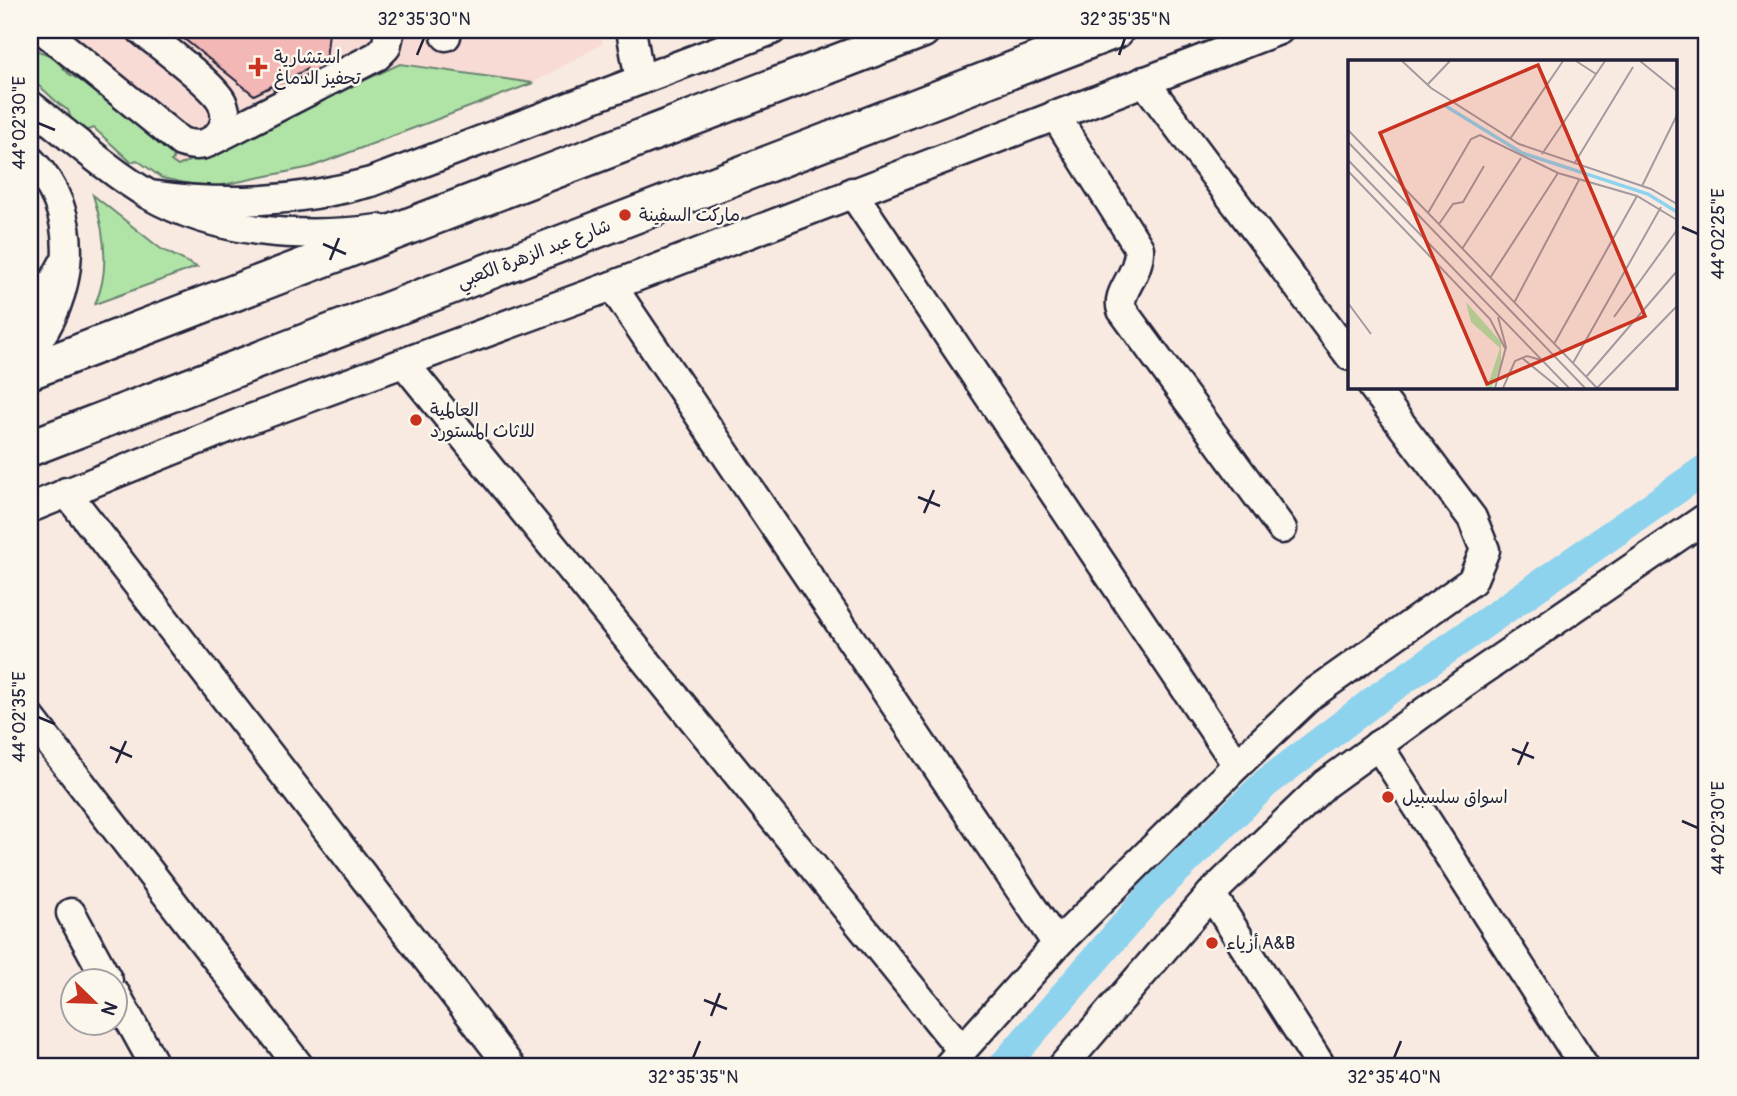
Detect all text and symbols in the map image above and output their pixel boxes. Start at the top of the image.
text: 32°35'30"N [377,8,471,31]
text: 32°35'35"N [1080,8,1170,31]
place label: استشارية تحفيز الدماغ [274,46,361,90]
marker: استشارية تحفيز الدماغ [248,57,268,77]
inset map [1348,60,1678,388]
text: 44°02'30"E [8,76,31,170]
text: 44°02'25"E [1707,188,1730,280]
place label: ماركت السفينة [639,204,740,227]
marker: ماركت السفينة [617,207,633,223]
street label: شارع عبد الزهرة الكعبي [454,214,616,298]
place label: العالمية للاثاث المستورد [430,399,535,443]
marker: العالمية للاثاث المستورد [408,412,424,428]
text: 44°02'35"E [8,671,31,763]
text: 44°02'30"E [1707,781,1730,875]
place label: اسواق سلسبيل [1402,786,1508,809]
marker: اسواق سلسبيل [1380,789,1396,805]
place label: أزياء A&B [1226,932,1295,955]
marker: أزياء A&B [1204,935,1220,951]
north arrow [60,967,130,1036]
text: N [95,998,122,1019]
text: 32°35'35"N [648,1066,738,1089]
text: 32°35'40"N [1347,1066,1441,1089]

